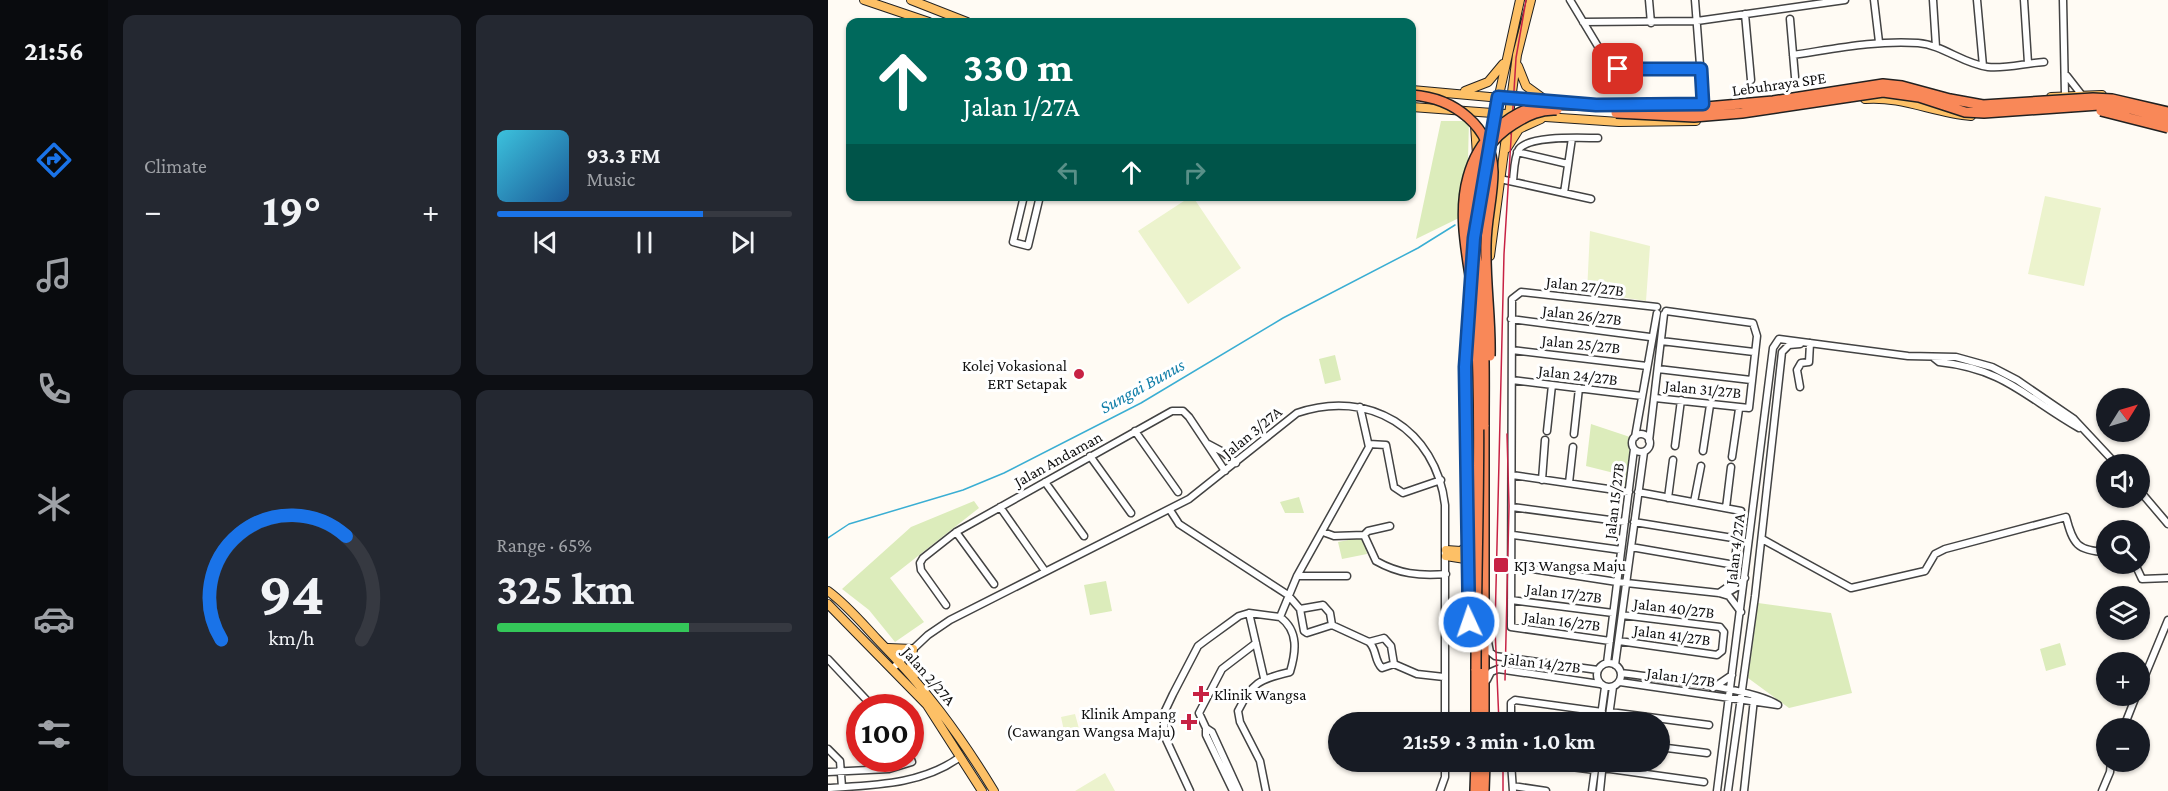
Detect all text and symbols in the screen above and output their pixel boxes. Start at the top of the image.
text: 21:56 [24,36,84,66]
icon: ahead [864,42,942,120]
text: 330 m [963,43,1073,90]
pin [1592,43,1643,94]
icon: arrive [1601,52,1634,85]
street label: Lebuhraya SPE [1731,69,1828,100]
text: Jalan 1/27A [963,92,1080,122]
icon: directions [33,139,75,181]
text: 93.3 FM [587,143,661,168]
text: Climate [144,155,207,177]
icon: left [1052,156,1085,189]
icon: ahead [1115,156,1148,189]
icon: right [1178,156,1211,189]
text: Music [587,168,635,190]
text: 19° [262,185,321,235]
text: − [144,192,161,229]
text: + [422,192,439,229]
icon: previous [529,226,562,259]
icon: pause [628,226,661,259]
icon: next [726,226,759,259]
icon: music [33,254,75,296]
street label: Jalan 27/27B [1543,273,1625,300]
street label: Jalan 26/27B [1539,301,1623,329]
street label: Jalan 25/27B [1539,331,1621,358]
water label: Sungai Bunus [1096,354,1188,417]
place label: Kolej Vokasional ERT Setapak [962,357,1067,393]
street label: Jalan 24/27B [1535,361,1619,389]
marker: Kolej Vokasional ERT Setapak [1072,367,1086,381]
icon: phone [33,368,75,410]
street label: Jalan 31/27B [1662,376,1742,402]
north arrow [2096,388,2150,442]
map controls [2096,388,2150,772]
street label: Jalan 3/27A [1217,402,1286,463]
street label: Jalan Andaman [1009,428,1106,492]
button: sound [2096,454,2150,508]
street label: Jalan 15/27B [1601,462,1628,542]
icon: climate [33,483,75,525]
street label: Jalan 4/27A [1722,511,1749,588]
button: search [2096,520,2150,574]
text: Range · 65% [497,534,592,556]
marker: KJ3 Wangsa Maju [1492,556,1510,574]
place label: KJ3 Wangsa Maju [1514,557,1626,575]
text: 94 [258,558,325,627]
text: 325 km [497,564,634,614]
street label: Jalan 17/27B [1523,580,1603,607]
button: layers [2096,586,2150,640]
position arrow [1437,590,1501,654]
street label: Jalan 40/27B [1631,594,1716,622]
icon: car [33,598,75,640]
street label: Jalan 16/27B [1520,608,1602,635]
street label: Jalan 41/27B [1630,621,1712,650]
text: km/h [269,626,315,650]
street label: Jalan 2/27A [897,642,960,710]
street label: Jalan 14/27B [1500,650,1582,677]
button: + [2096,652,2150,706]
street label: Jalan 1/27B [1643,663,1717,691]
marker: Klinik Wangsa [1192,685,1210,703]
place label: Klinik Wangsa [1214,686,1307,704]
speed limit sign: 100 [846,694,924,772]
place label: Klinik Ampang (Cawangan Wangsa Maju) [1007,705,1176,741]
icon: filters [33,713,75,755]
marker: Klinik Ampang (Cawangan Wangsa Maju) [1180,713,1198,731]
button: − [2096,718,2150,772]
text: 21:59 · 3 min · 1.0 km [1403,729,1595,754]

